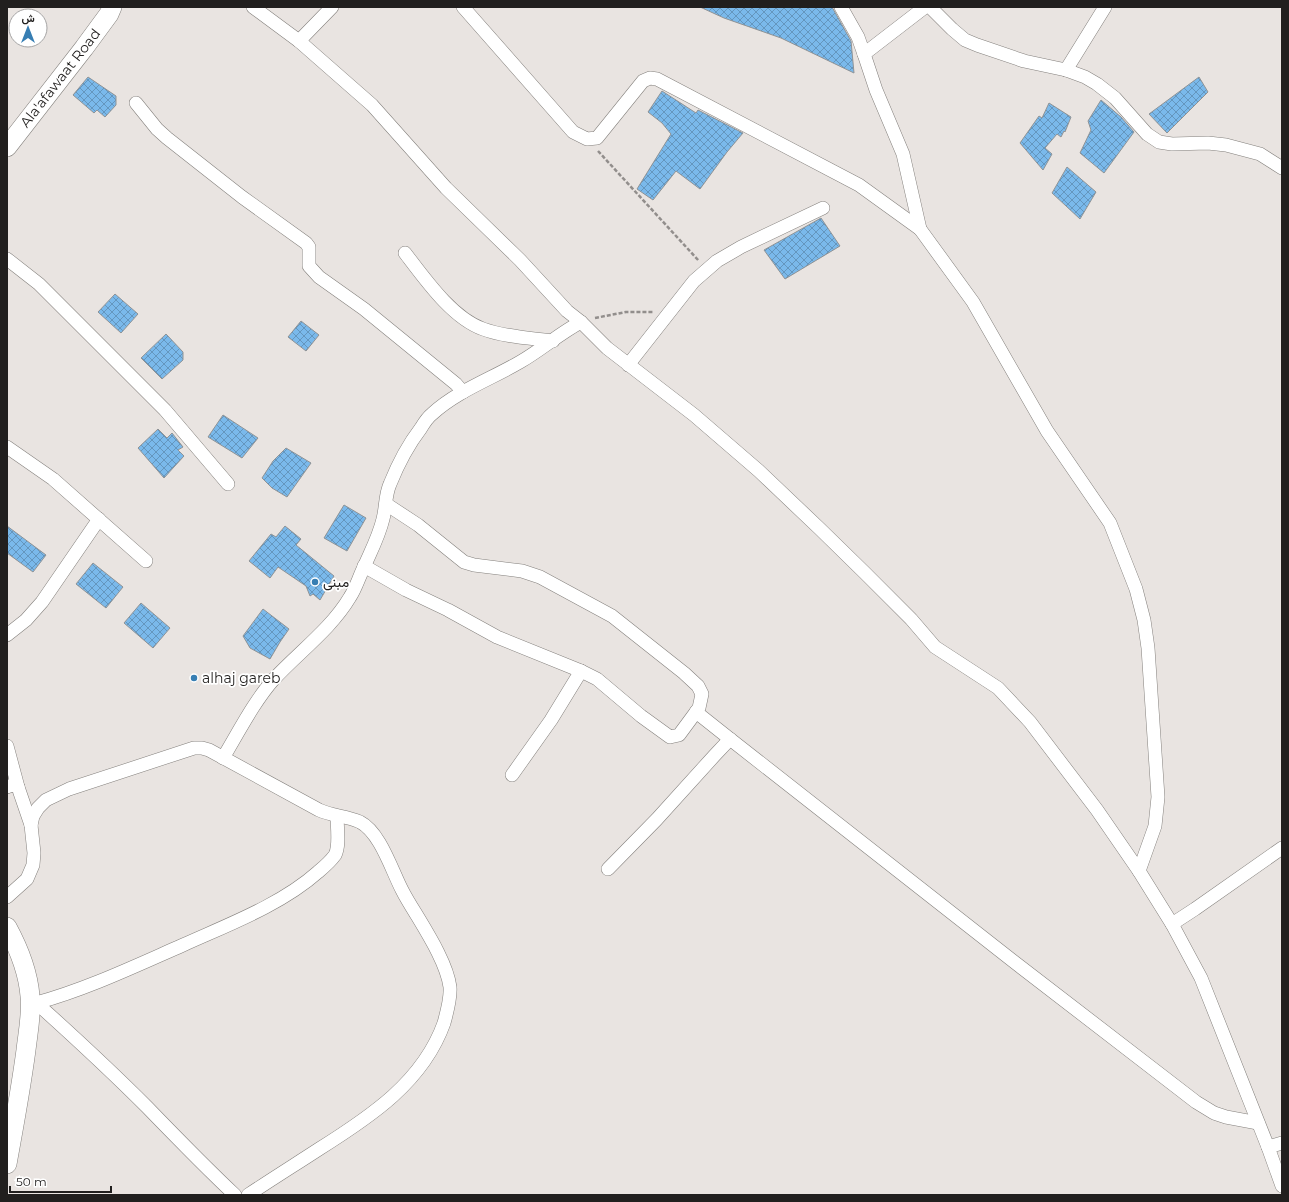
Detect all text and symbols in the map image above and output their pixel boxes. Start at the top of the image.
north arrow [8,8,48,48]
text: ش [21,11,35,25]
street label: Ala'afawaat Road [16,25,104,131]
place label: مبنى [323,573,349,591]
marker: مبنى [310,577,320,587]
place label: alhaj gareb [202,669,281,687]
marker: alhaj gareb [189,673,199,683]
scale bar [10,1168,111,1194]
text: 50 m [16,1174,47,1189]

